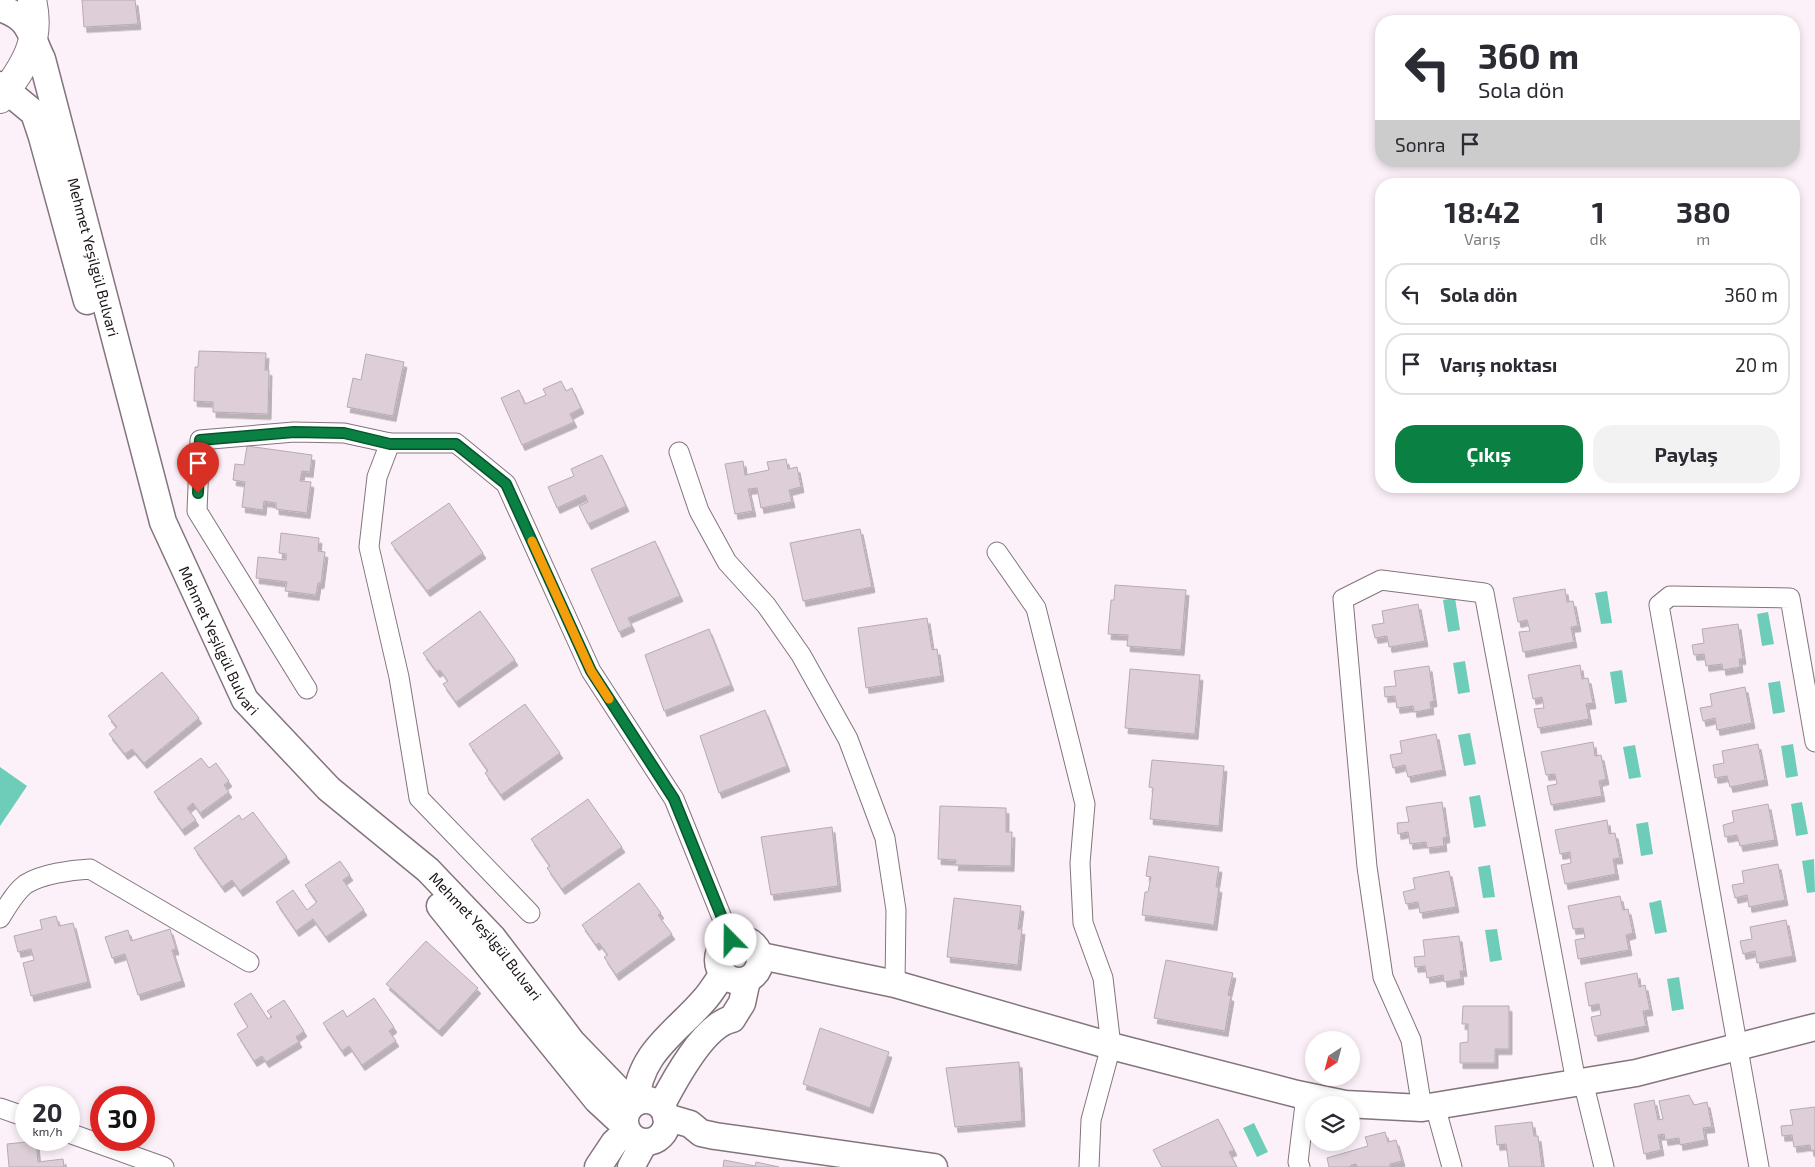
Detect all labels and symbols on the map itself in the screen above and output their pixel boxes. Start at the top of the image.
street label: Mehmet Yeşilgül Bulvari [64,176,123,338]
pin [177,442,219,493]
street label: Mehmet Yeşilgül Bulvari [175,563,263,719]
street label: Mehmet Yeşilgül Bulvari [426,868,546,1004]
position arrow [704,913,756,965]
north arrow [1305,1031,1360,1086]
speed limit sign: 30 [90,1086,155,1151]

